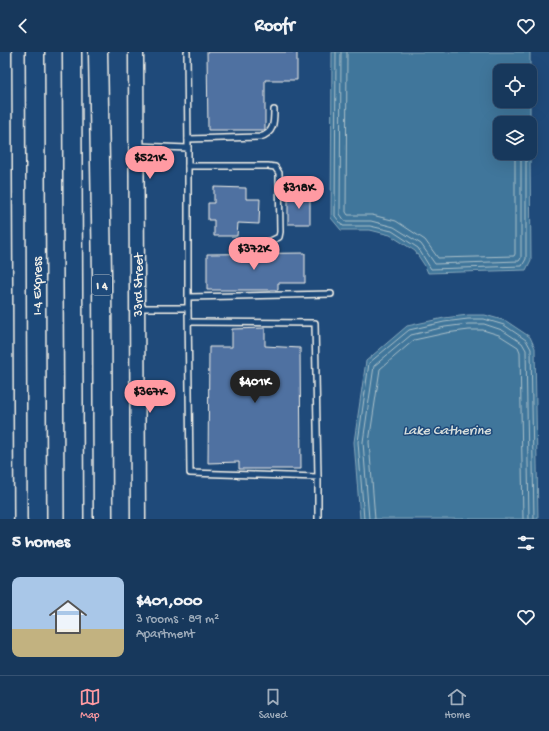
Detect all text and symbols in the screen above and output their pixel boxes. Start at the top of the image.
icon: back [12,15,34,37]
icon: heart [515,15,537,37]
text: Roofr [255,16,295,37]
map controls [493,64,537,160]
button: locate [493,64,537,108]
button: layers [493,116,537,160]
pin: $521K [122,146,178,180]
text: $521K [134,151,166,166]
pin: $318K [271,176,327,210]
text: $318K [283,181,315,196]
pin: $372K [226,237,282,271]
text: $372K [238,242,270,257]
street label: 33rd Street [132,252,147,318]
street label: I-4 Express [31,255,46,315]
road number: I 4 [92,275,112,295]
pin: $401K [227,370,283,404]
text: $401K [239,375,271,390]
pin: $367K [122,380,178,414]
text: $367K [133,385,167,400]
water label: Lake Catherine [403,423,491,440]
icon: filters [515,532,537,554]
text: 5 homes [12,533,70,553]
text: $401,000 [136,592,203,612]
icon: home [44,593,92,641]
icon: heart [515,606,537,628]
text: 3 rooms · 89 m² [136,612,219,627]
text: Apartment [136,627,195,642]
tab: Map [79,686,101,722]
tab: Saved [259,686,287,722]
tab: Home [445,686,470,722]

